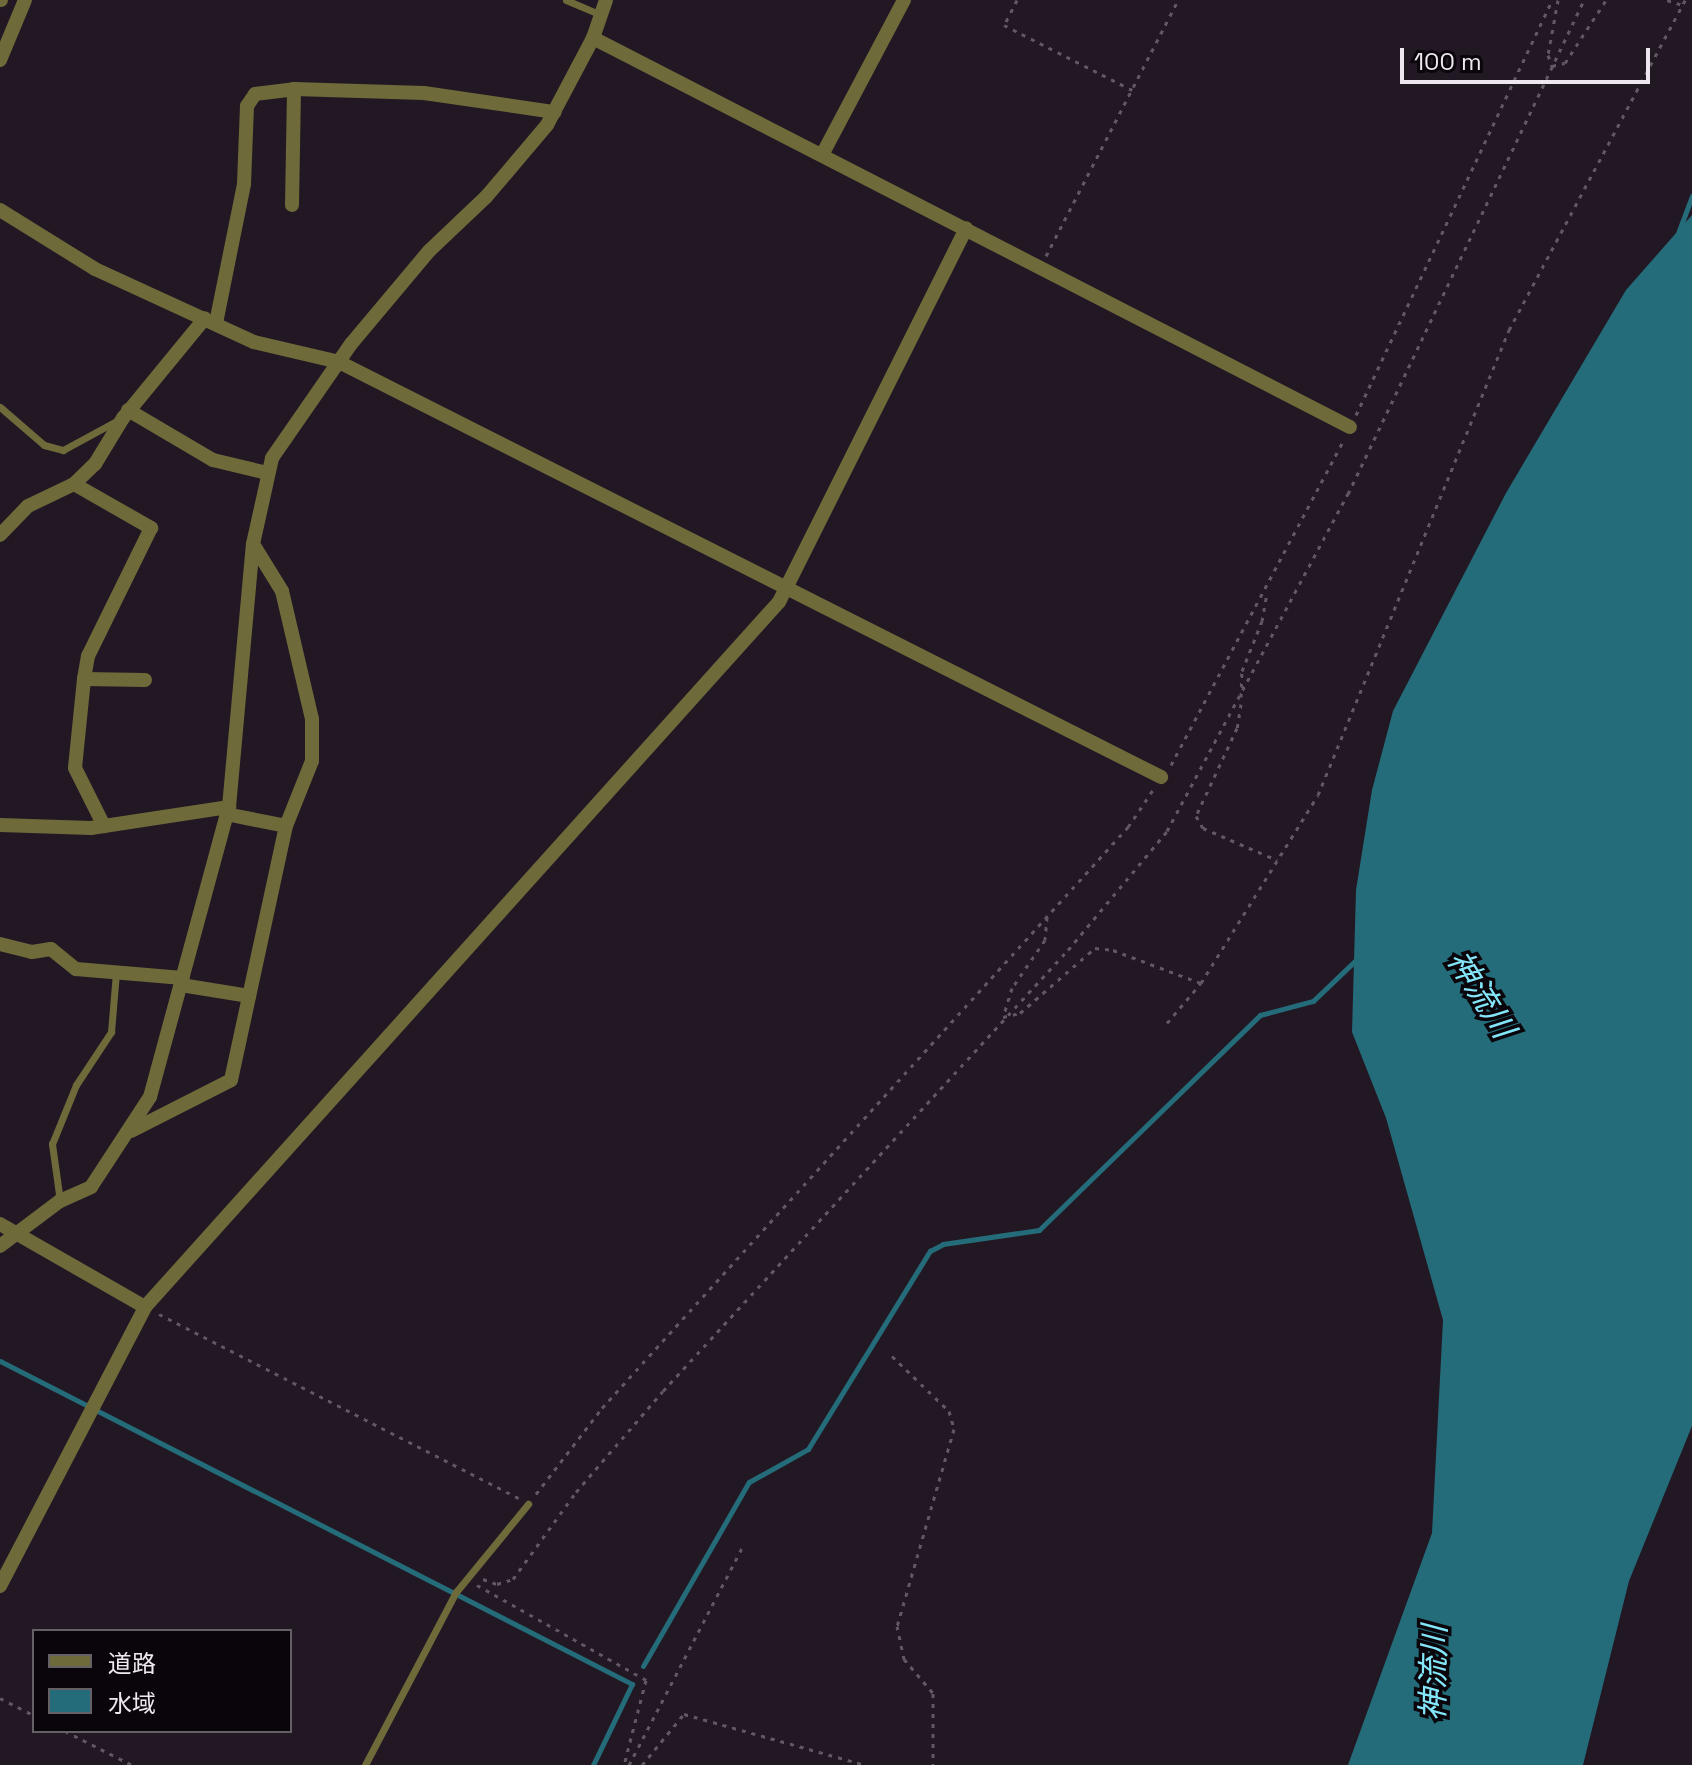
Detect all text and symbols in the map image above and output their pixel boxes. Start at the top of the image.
scale bar [1404,32,1654,82]
text: 100 m [1414,46,1482,77]
water label: 神流川 [1439,943,1523,1045]
water label: 神流川 [1414,1625,1454,1721]
legend [32,1629,292,1733]
text: 道路 [108,1648,156,1679]
text: 水域 [108,1688,156,1719]

